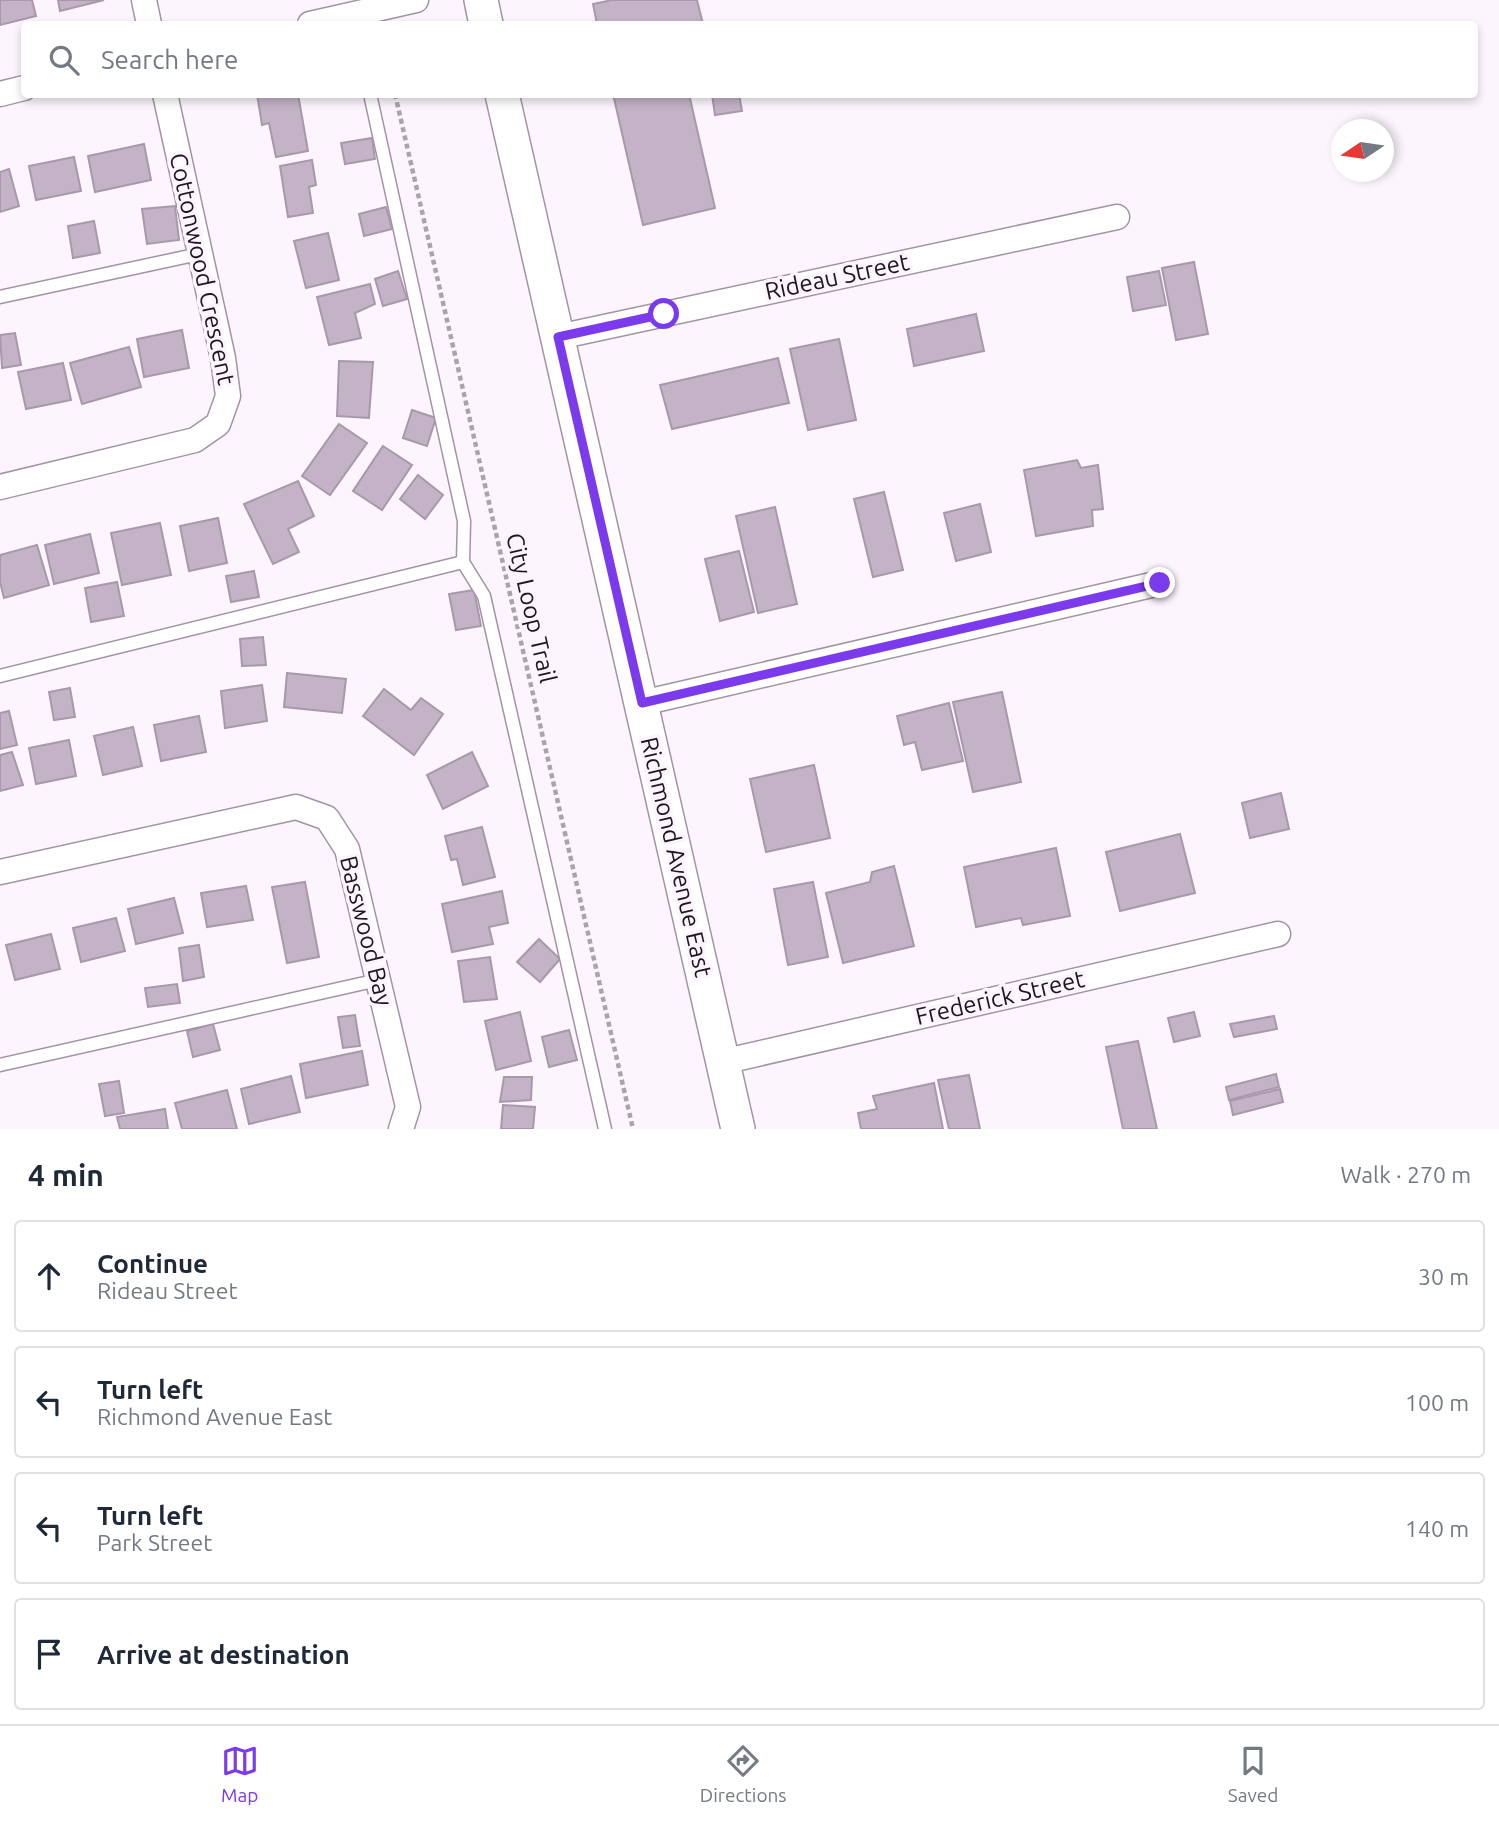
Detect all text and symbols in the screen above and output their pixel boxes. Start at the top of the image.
search box [21,21,1478,98]
icon: search [45,41,83,79]
text: Search here [101,45,238,74]
north arrow [1331,119,1394,182]
street label: Cottonwood Crescent [165,150,240,388]
street label: Rideau Street [762,248,912,305]
route start [648,298,679,329]
street label: City Loop Trail [501,530,562,685]
route end [1144,567,1175,598]
street label: Richmond Avenue East [636,734,717,980]
street label: Basswood Bay [335,853,398,1009]
street label: Frederick Street [913,965,1088,1030]
text: 4 min [28,1158,104,1192]
text: Walk · 270 m [1340,1162,1471,1187]
text: Continue [97,1249,208,1278]
icon: ahead [30,1257,68,1295]
text: 30 m [1418,1264,1469,1289]
text: Rideau Street [97,1278,238,1303]
text: Turn left [97,1375,203,1404]
icon: left [30,1383,68,1421]
text: 100 m [1405,1390,1469,1415]
text: Richmond Avenue East [97,1404,332,1429]
text: Turn left [97,1501,203,1530]
icon: left [30,1509,68,1547]
text: 140 m [1405,1516,1469,1541]
text: Park Street [97,1530,212,1555]
icon: arrive [30,1635,68,1673]
text: Arrive at destination [97,1640,350,1669]
tab: Map [221,1742,259,1806]
tab: Directions [700,1742,787,1806]
tab: Saved [1228,1742,1278,1806]

